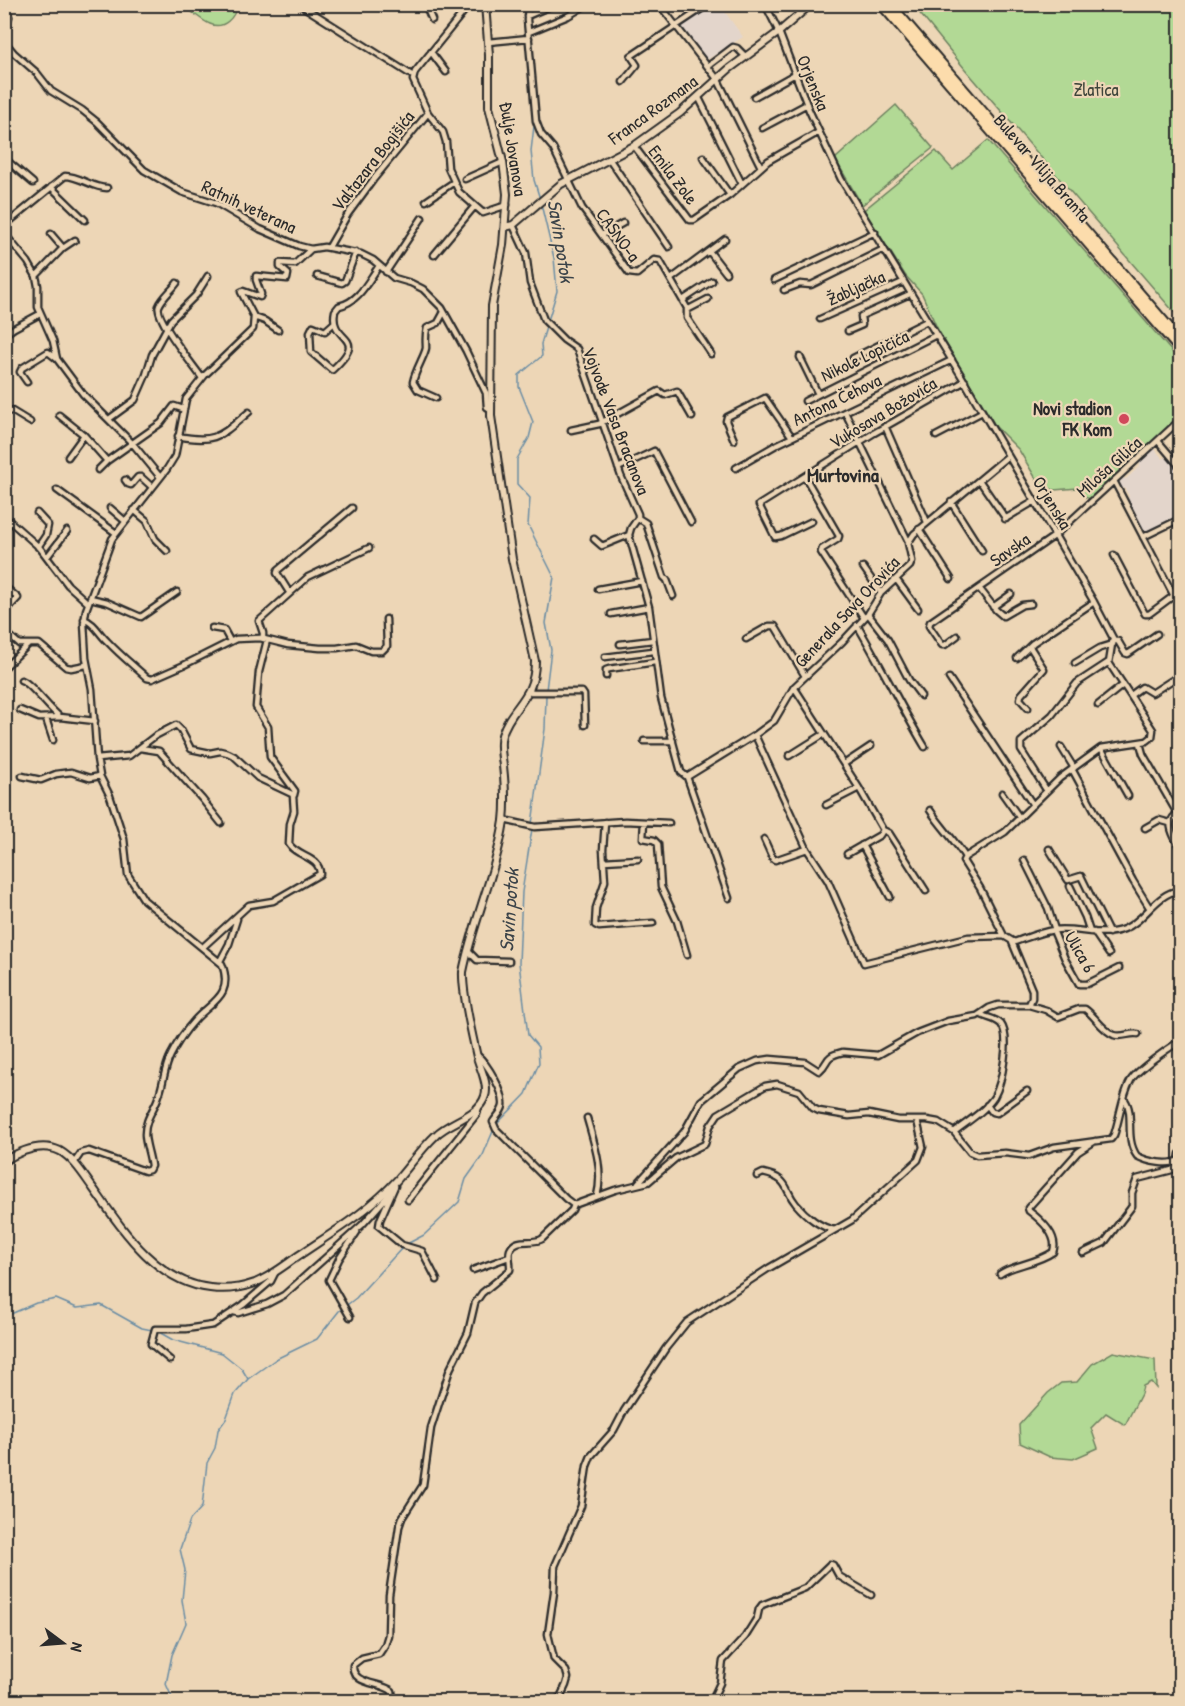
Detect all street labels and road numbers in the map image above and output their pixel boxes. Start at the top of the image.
street label: Orjenska [791,51,836,114]
street label: Franca Rozmana [602,69,702,151]
street label: Đulje Jovanova [494,100,533,198]
street label: Valtazara Bogišića [325,105,420,216]
street label: Bulevar Vilija Branta [988,108,1097,227]
street label: Emila Zole [643,140,704,210]
street label: Ratnih veterana [198,174,301,239]
street label: CASNO-a [590,203,646,267]
street label: Žabljačka [823,264,889,311]
street label: Nikole Lopičića [817,323,913,388]
street label: Vojvode Vasa Bracanova [577,343,656,498]
street label: Antona Čehova [788,367,885,432]
street label: Vukosava Božovića [824,371,941,454]
street label: Miloša Gilića [1070,430,1147,503]
street label: Orjenska [1027,471,1078,534]
street label: Savska [985,527,1035,572]
street label: Generala Sava Orovića [788,550,905,673]
street label: Ulica 6 [1059,926,1102,977]

